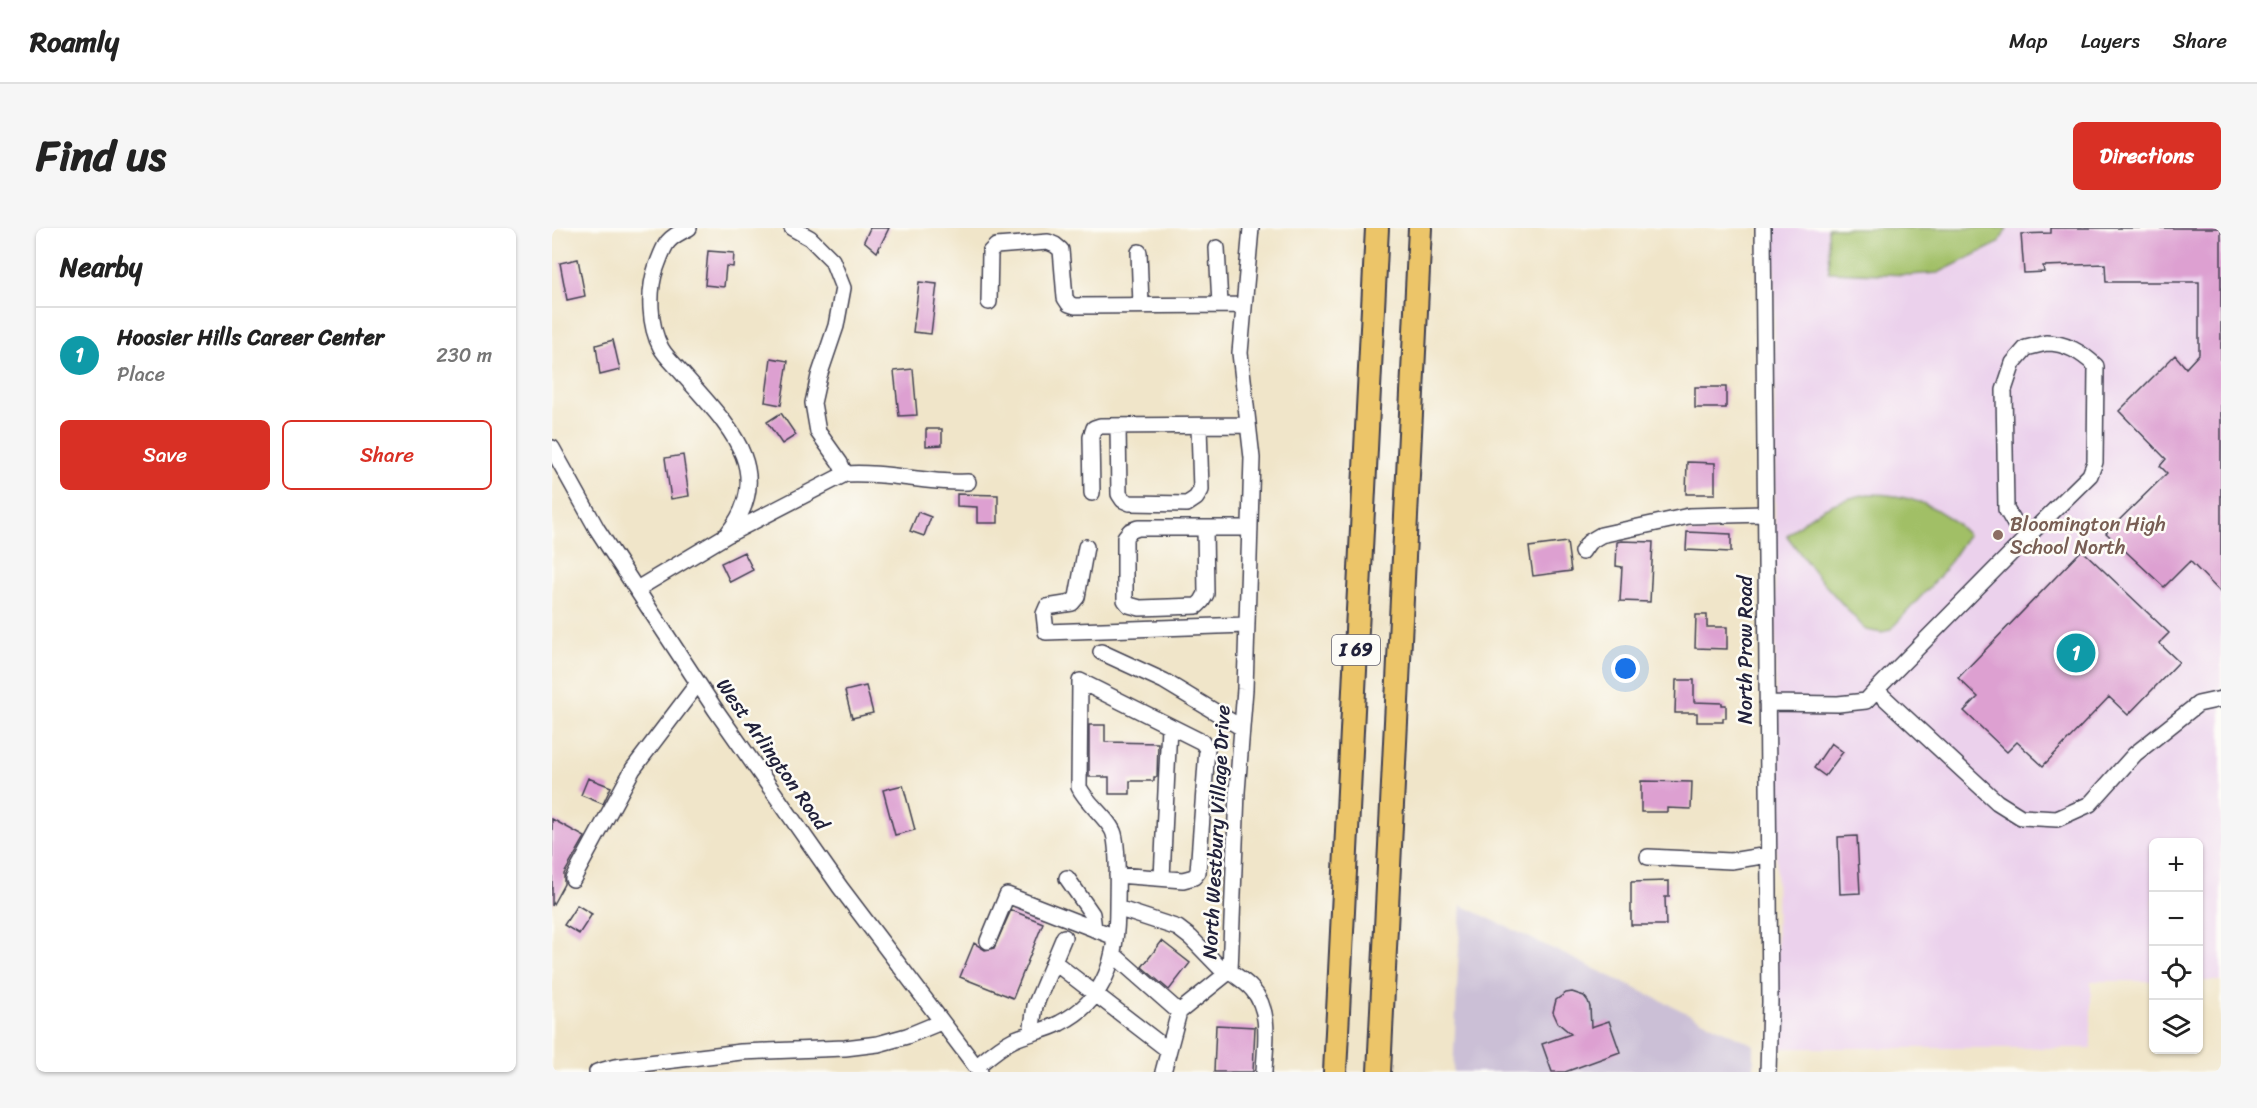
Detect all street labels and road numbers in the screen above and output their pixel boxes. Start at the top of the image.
street label: North Prow Road [1728,574,1763,724]
road number: I 69 [1332,635,1380,665]
street label: West Arlington Road [707,671,839,839]
street label: North Westbury Village Drive [1192,704,1241,960]

